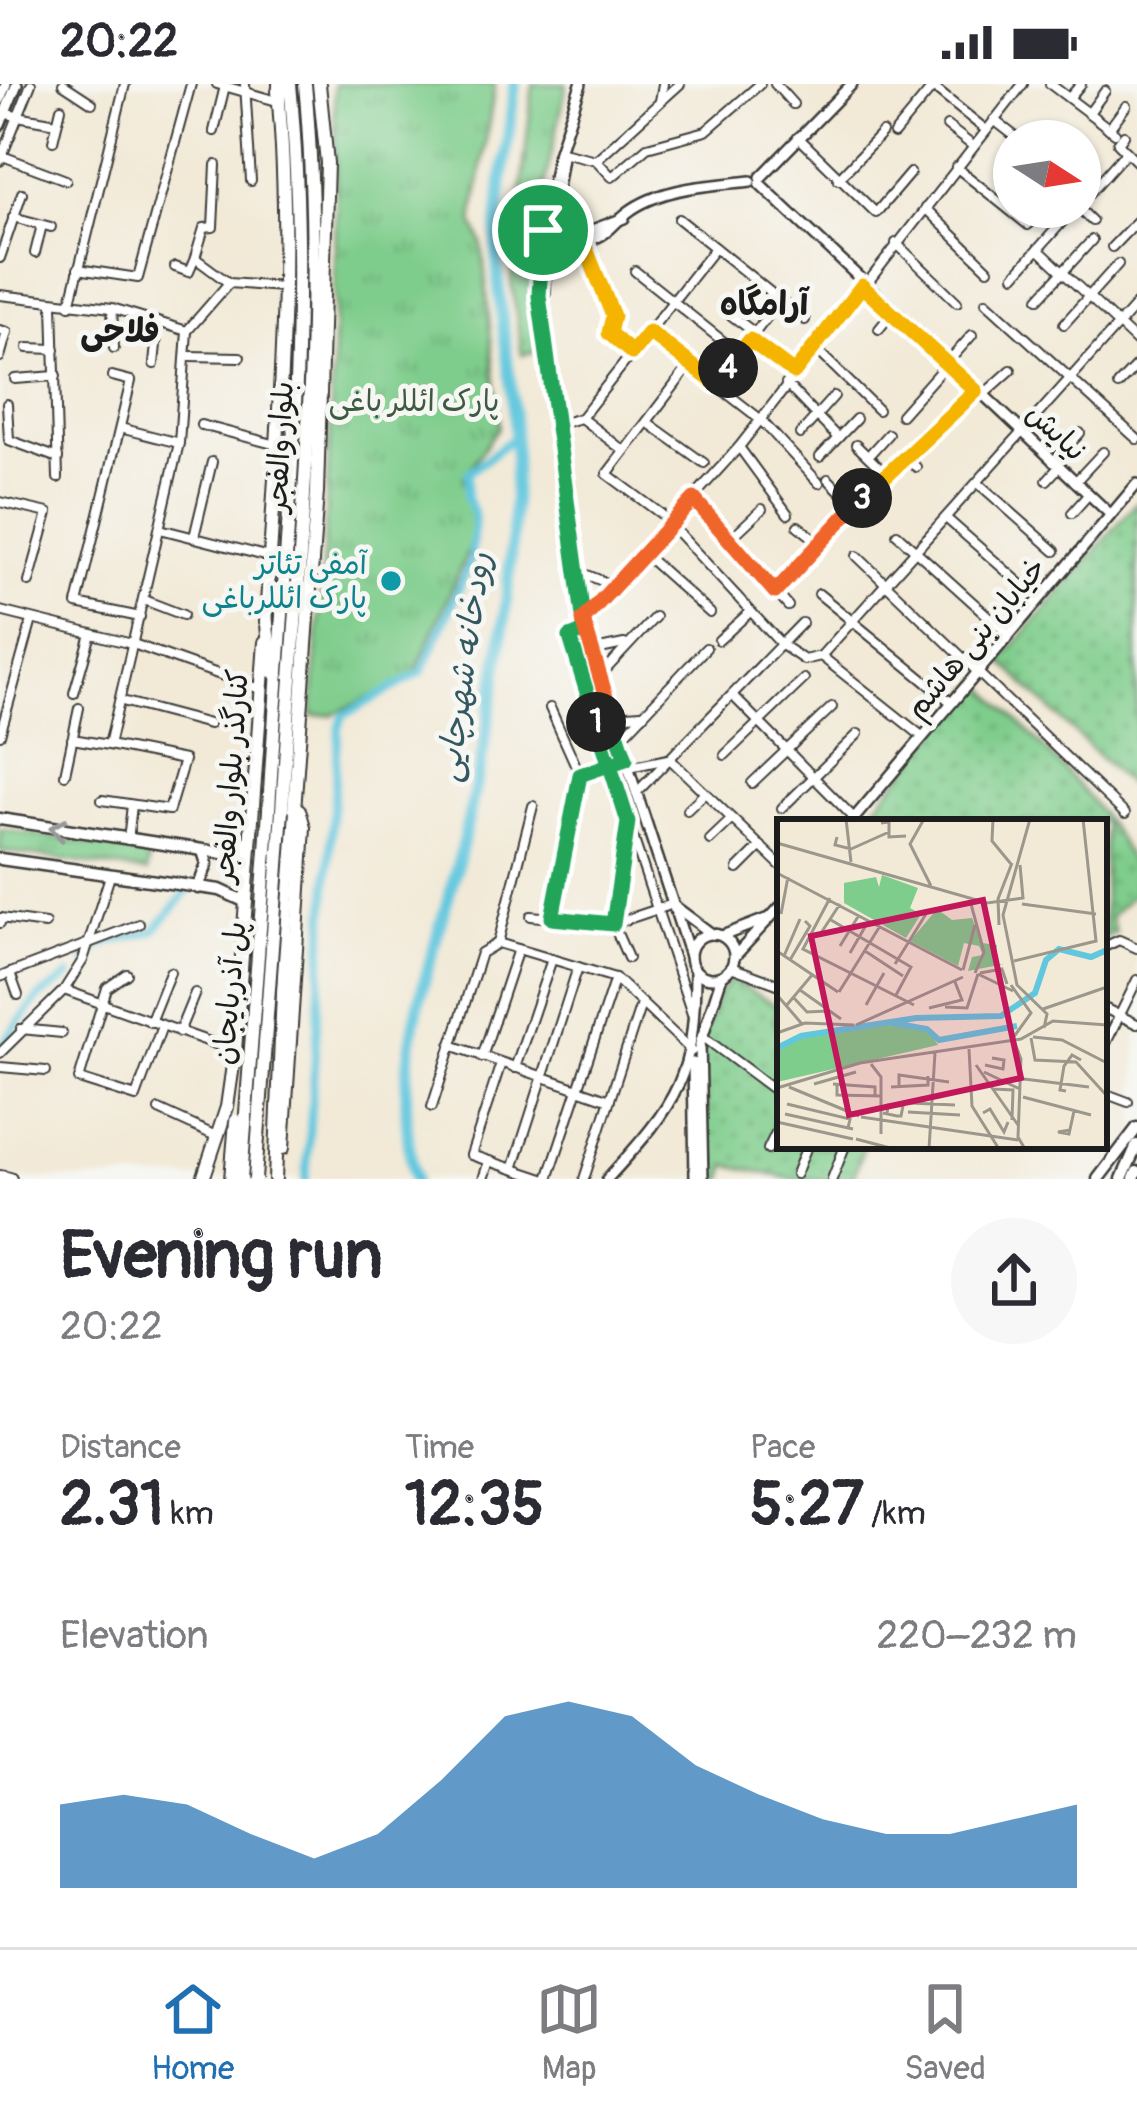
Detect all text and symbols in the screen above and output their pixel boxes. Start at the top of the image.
text: 20:22 [60,14,178,70]
north arrow [993,120,1101,228]
map controls [993,120,1101,228]
pin [492,179,594,281]
icon: arrive [510,197,576,263]
district label: آرامگاه [720,283,811,325]
district label: فلاحی [80,311,160,352]
pin: 4 [698,338,758,398]
text: 4 [718,347,738,388]
street label: بلوار والفجر [258,380,302,517]
park label: پارک ائللر باغی [328,383,500,420]
street label: نیایش [1018,395,1094,469]
pin: 3 [832,468,892,528]
text: 3 [853,477,871,518]
place label: آمفی تئاتر پارک ائللرباغی [202,546,369,617]
water label: رودخانه شهرچایی [428,550,500,784]
street label: خیابان بنی هاشم [898,550,1057,728]
marker: آمفی تئاتر پارک ائللرباغی [378,568,404,594]
street label: کنارگذر بلوار والفجر [205,668,257,887]
pin: 1 [566,692,626,752]
text: 1 [590,701,602,742]
one-way arrow [48,817,68,842]
inset map [777,819,1107,1149]
street label: پل آذربایجان [205,920,255,1066]
text: Evening run [60,1215,383,1298]
button: share [951,1218,1077,1344]
text: 20:22 [60,1302,162,1351]
text: Distance [60,1427,181,1468]
text: Time [405,1427,474,1468]
text: Pace [750,1427,815,1468]
text: 2.31 [60,1468,164,1543]
text: 12:35 [405,1468,544,1543]
text: 5:27 [750,1468,864,1543]
text: km [164,1493,214,1534]
text: /km [864,1493,926,1534]
text: Elevation [60,1611,209,1660]
text: 220–232 m [877,1611,1077,1660]
tab: Home [151,1976,234,2089]
tab: Map [536,1976,602,2089]
tab: Saved [904,1976,986,2089]

